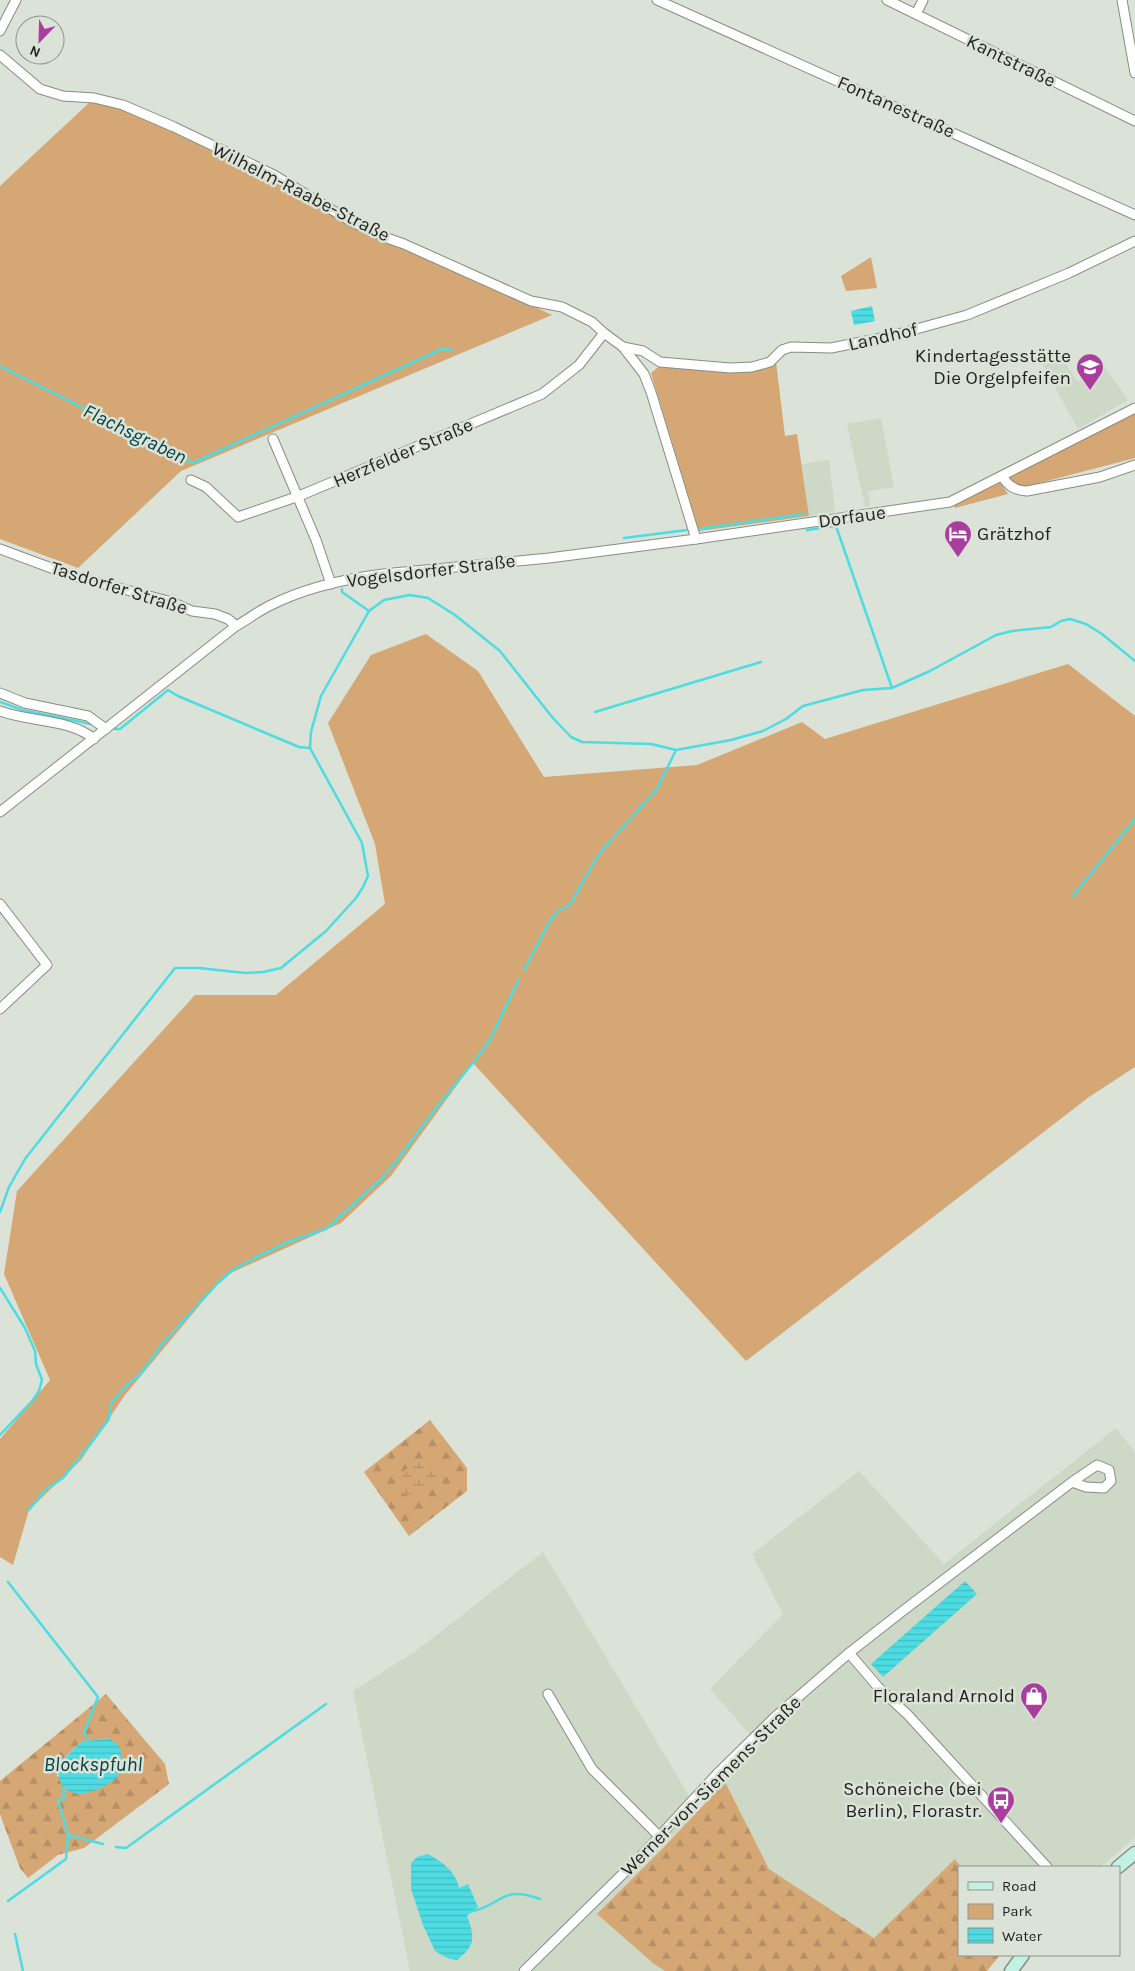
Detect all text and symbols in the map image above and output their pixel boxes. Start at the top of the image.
north arrow [15,15,65,65]
street label: Kantstraße [963,30,1059,92]
text: N [27,42,43,61]
street label: Fontanestraße [834,71,958,143]
street label: Wilhelm-Raabe-Straße [208,138,394,246]
street label: Landhof [846,318,920,356]
place label: Kindertagesstätte Die Orgelpfeifen [915,345,1071,389]
school or university icon: Kindertagesstätte Die Orgelpfeifen [1075,352,1105,391]
water label: Flachsgraben [80,399,190,469]
street label: Herzfelder Straße [330,414,476,492]
street label: Dorfaue [817,501,887,533]
hotel icon: Grätzhof [943,519,973,558]
place label: Grätzhof [977,523,1052,545]
street label: Vogelsdorfer Straße [345,550,517,592]
street label: Tasdorfer Straße [48,557,190,619]
shop icon: Floraland Arnold [1019,1681,1049,1720]
place label: Floraland Arnold [873,1685,1015,1707]
street label: Werner-von-Siemens-Straße [616,1691,806,1881]
water label: Blockspfuhl [44,1753,142,1776]
place label: Schöneiche (bei Berlin), Florastr. [843,1778,982,1822]
bus stop icon: Schöneiche (bei Berlin), Florastr. [986,1785,1016,1824]
legend [958,1866,1120,1956]
text: Road [1002,1877,1037,1895]
text: Park [1002,1902,1032,1920]
text: Water [1002,1927,1043,1945]

